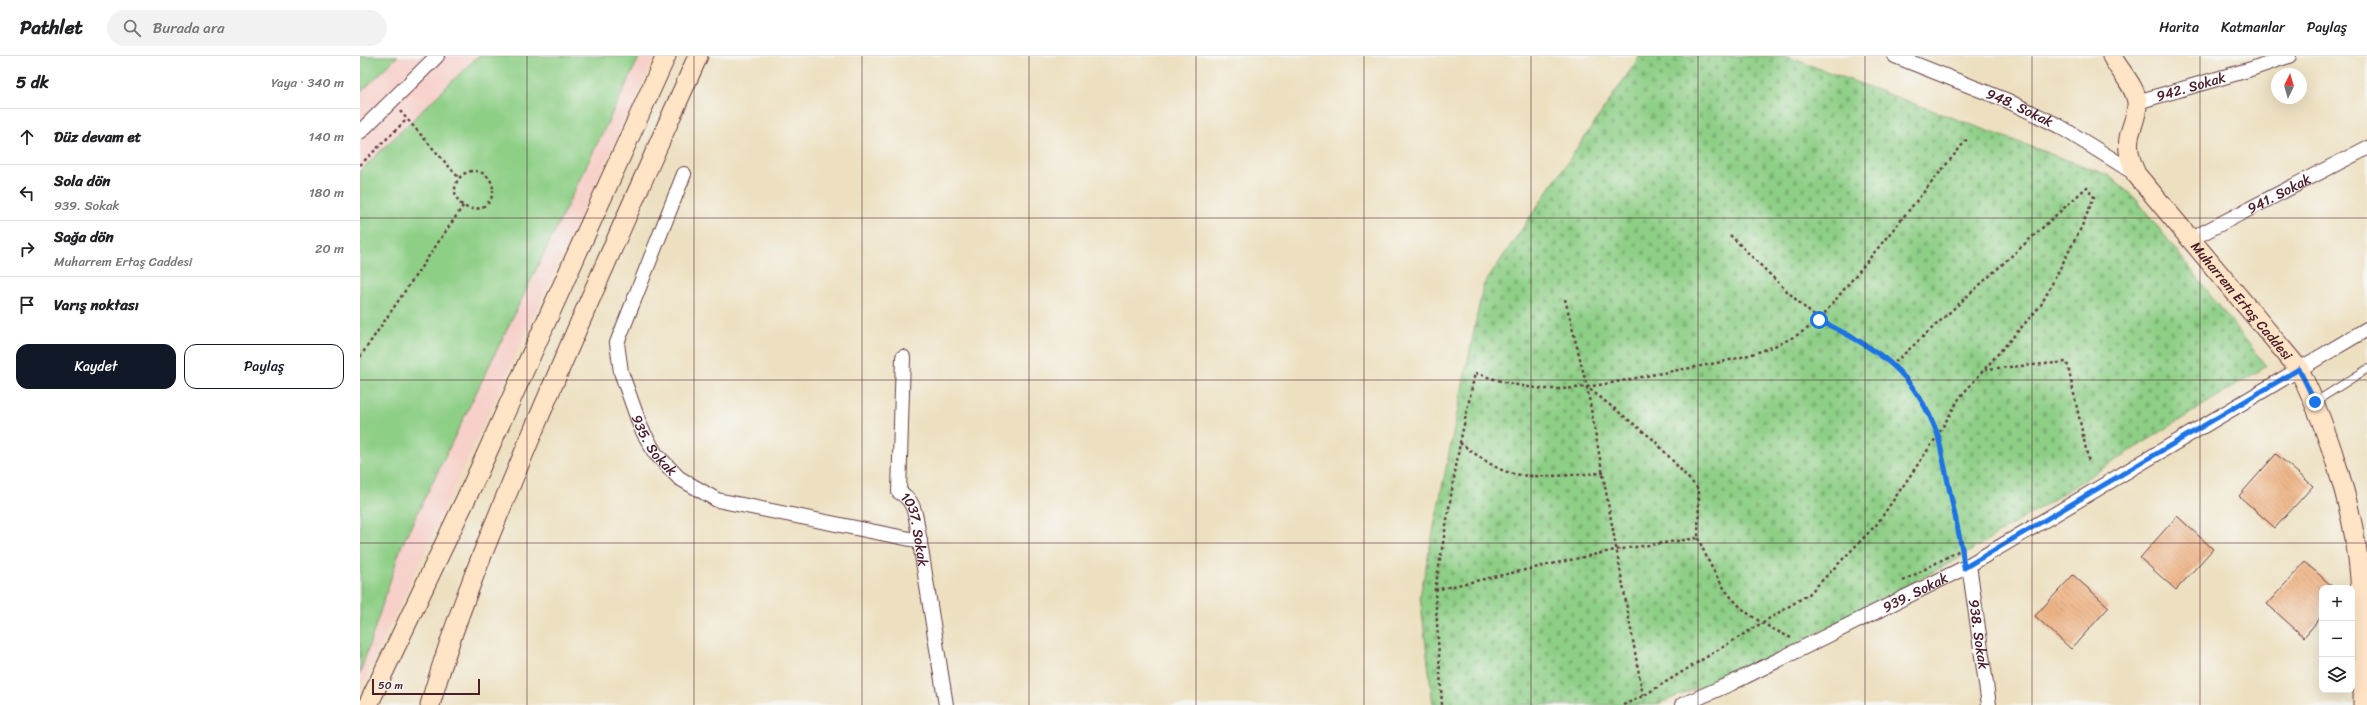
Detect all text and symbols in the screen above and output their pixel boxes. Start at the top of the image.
search box [107,10,387,46]
text: Pathlet [20,11,83,44]
text: Burada ara [153,15,225,41]
text: Harita [2159,15,2199,40]
text: Katmanlar [2221,15,2285,40]
text: Paylaş [2307,15,2347,40]
icon: search [121,17,143,39]
street label: 942. Sokak [2153,65,2229,109]
text: 5 dk [16,67,49,97]
north arrow [2271,68,2307,104]
text: Yaya · 340 m [271,71,344,94]
street label: 948. Sokak [1982,82,2058,135]
text: Düz devam et [54,124,141,150]
text: 140 m [309,125,344,148]
icon: ahead [16,126,38,148]
street label: 941. Sokak [2243,167,2316,221]
text: Sola dön [54,168,110,194]
text: 180 m [309,181,344,204]
icon: left [16,182,38,204]
text: 939. Sokak [54,194,120,217]
text: Sağa dön [54,224,114,250]
street label: Muharrem Ertaş Caddesi [2184,236,2300,367]
text: 20 m [315,237,344,260]
icon: right [16,238,38,260]
text: Muharrem Ertaş Caddesi [54,250,192,273]
text: Varış noktası [54,292,139,318]
icon: arrive [16,294,38,316]
route start [1810,311,1828,329]
button: Kaydet [16,344,176,389]
button: Paylaş [184,344,344,389]
route end [2306,393,2324,411]
street label: 935. Sokak [624,411,684,483]
street label: 1037. Sokak [895,485,936,569]
street label: 939. Sokak [1878,566,1953,620]
map controls [2319,585,2355,693]
button: + [2319,585,2355,621]
street label: 938. Sokak [1961,598,1996,672]
button: − [2319,621,2355,657]
button: layers [2319,657,2355,693]
text: 50 m [378,676,403,695]
scale bar [372,677,480,696]

